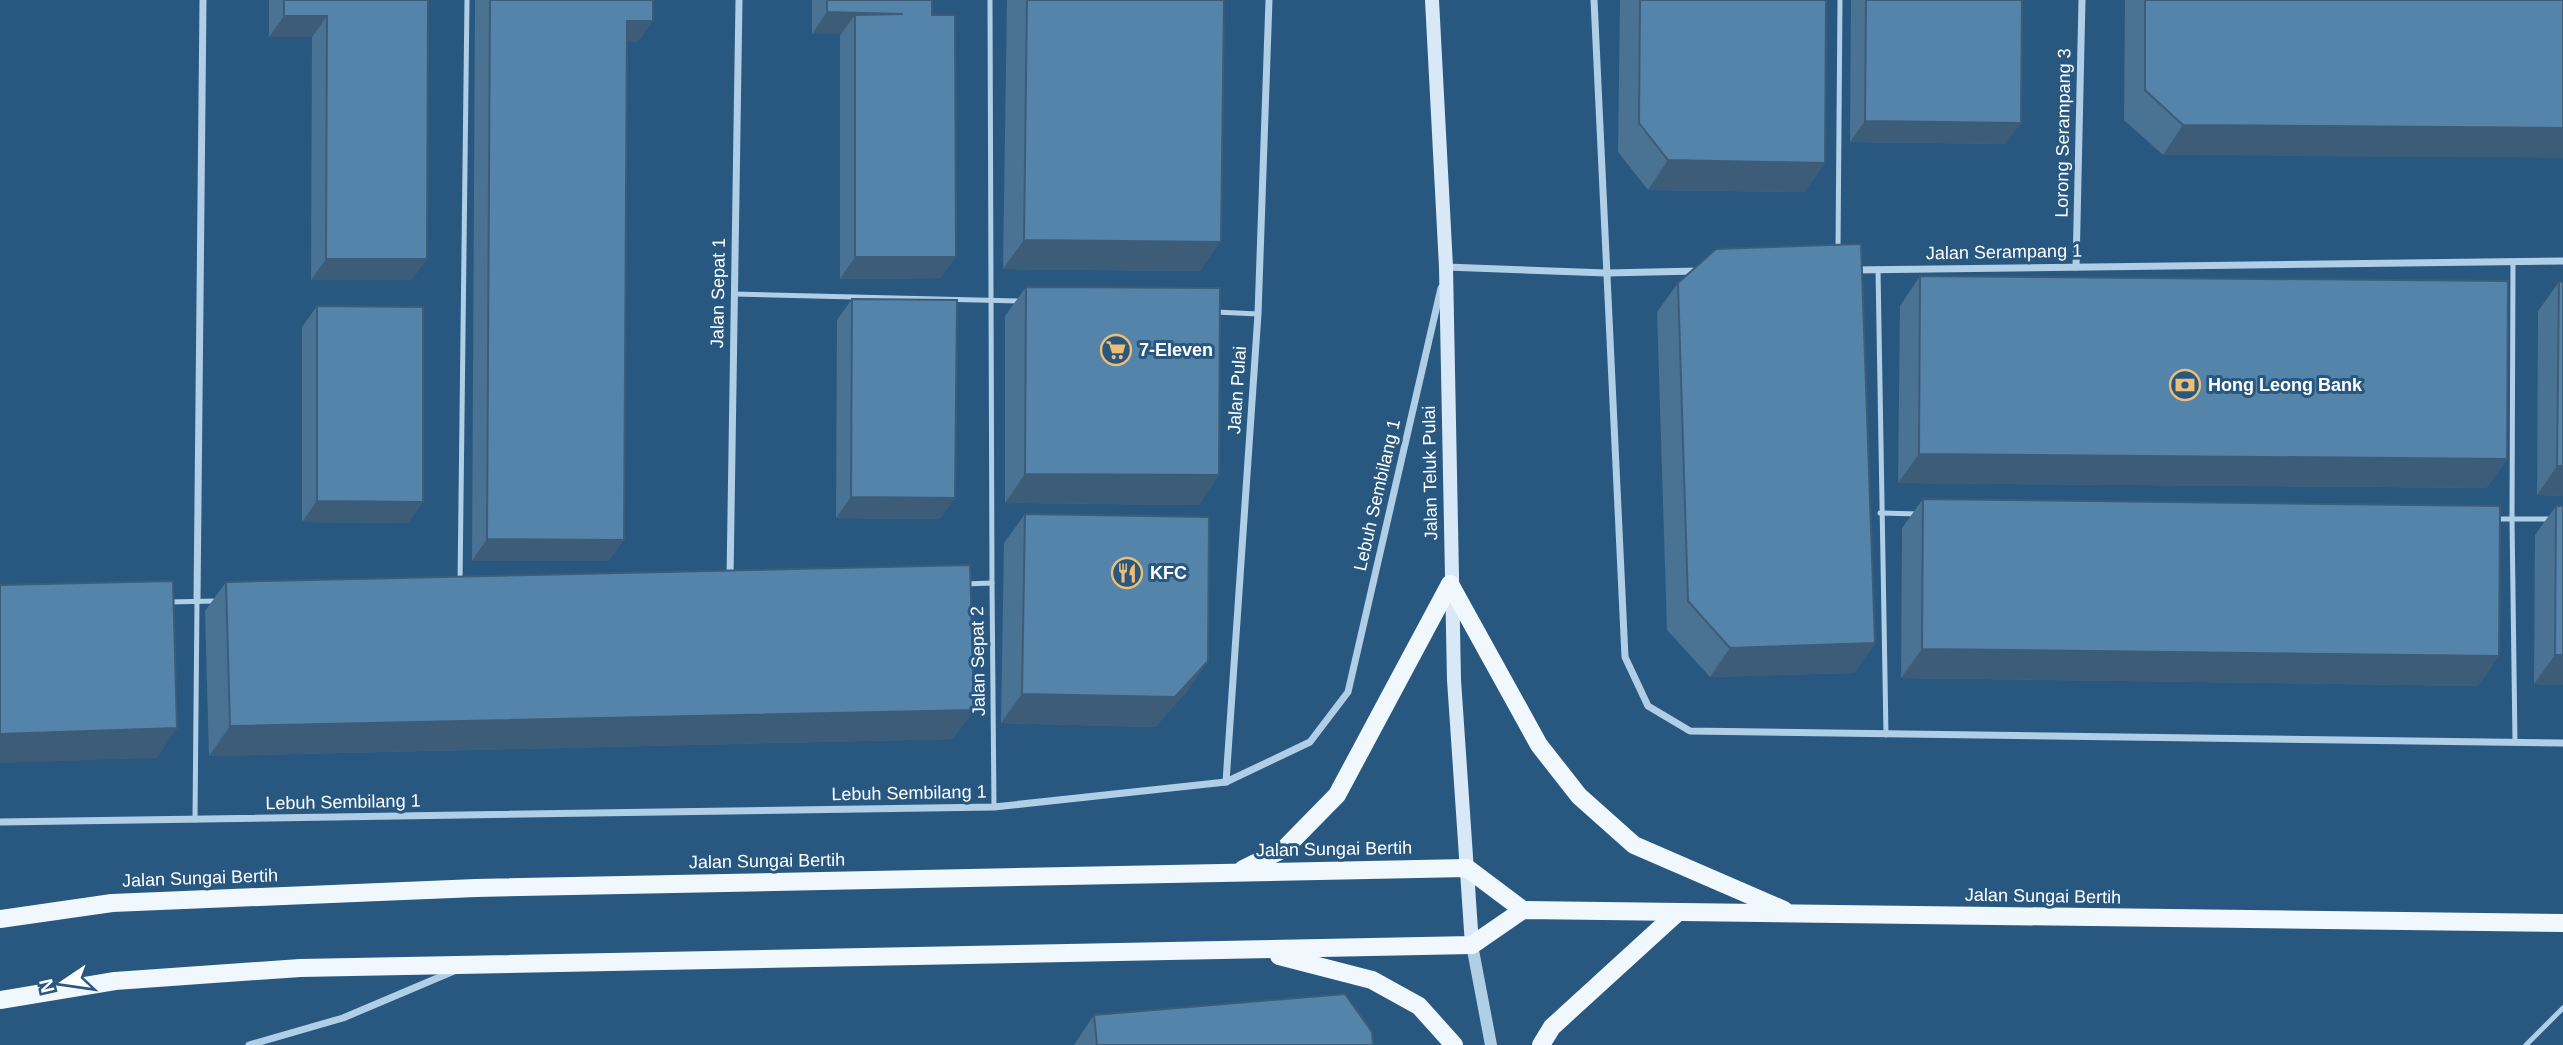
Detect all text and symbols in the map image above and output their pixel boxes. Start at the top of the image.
street label: Lorong Serampang 3 [2052,48,2074,218]
street label: Jalan Sepat 1 [707,238,729,348]
street label: Jalan Serampang 1 [1926,241,2082,263]
supermarket icon: 7-Eleven [1099,333,1133,367]
place label: 7-Eleven [1139,340,1213,360]
street label: Jalan Pulai [1224,345,1250,435]
bank icon: Hong Leong Bank [2168,368,2202,402]
place label: Hong Leong Bank [2208,375,2363,395]
street label: Jalan Teluk Pulai [1419,405,1441,541]
street label: Lebuh Sembilang 1 [1350,417,1404,573]
restaurant icon: KFC [1110,556,1144,590]
place label: KFC [1150,563,1187,583]
street label: Jalan Sepat 2 [967,606,989,716]
street label: Lebuh Sembilang 1 [831,782,987,804]
street label: Lebuh Sembilang 1 [265,791,421,813]
street label: Jalan Sungai Bertih [1256,838,1412,860]
street label: Jalan Sungai Bertih [689,850,845,872]
street label: Jalan Sungai Bertih [122,865,278,891]
street label: Jalan Sungai Bertih [1965,885,2121,907]
north arrow [28,947,98,1017]
text: N [35,977,59,995]

